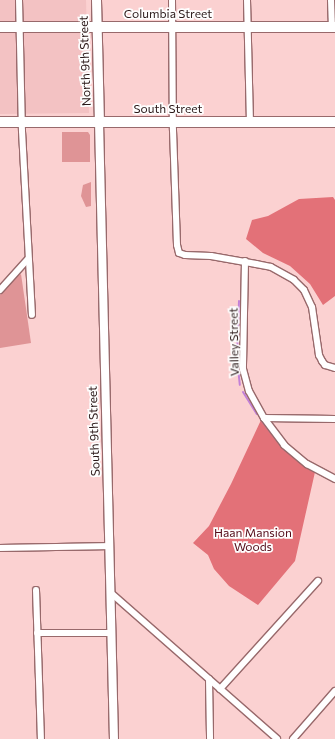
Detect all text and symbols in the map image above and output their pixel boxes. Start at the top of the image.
street label: Columbia Street [124,7,212,21]
street label: North 9th Street [76,16,94,106]
street label: South Street [134,102,202,116]
street label: Valley Street [226,308,242,376]
street label: South 9th Street [85,386,103,476]
park label: Haan Mansion Woods [214,526,292,554]

